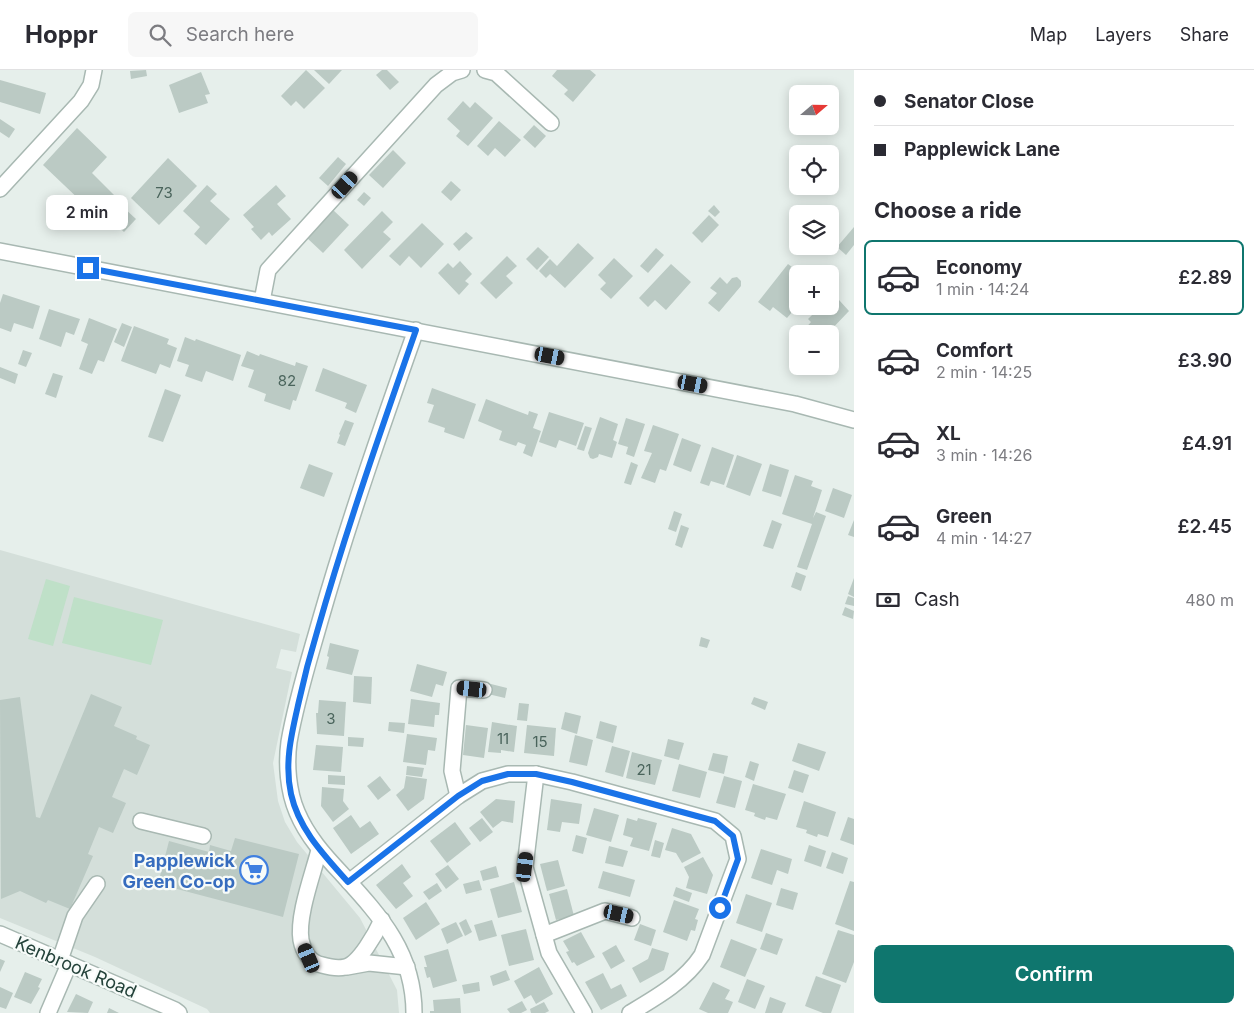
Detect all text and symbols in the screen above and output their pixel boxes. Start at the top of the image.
search box [128,12,478,57]
text: Hoppr [25,20,98,49]
icon: search [146,21,174,49]
text: Search here [186,23,294,46]
text: Map [1030,24,1067,45]
text: Layers [1095,24,1152,45]
text: Share [1180,24,1229,45]
north arrow [789,85,839,135]
map controls [789,85,839,375]
text: Senator Close [904,90,1034,113]
text: Papplewick Lane [904,138,1060,161]
button: locate [789,145,839,195]
car [329,169,360,201]
house number: 73 [155,183,173,202]
callout: 2 min [47,196,129,230]
text: Choose a ride [874,197,1022,223]
text: 2 min [66,202,108,222]
button: layers [789,205,839,255]
icon: car [876,255,921,300]
text: Economy [936,256,1022,279]
route end [77,257,99,279]
button: + [789,265,839,315]
text: £2.89 [1178,266,1232,289]
text: 1 min · 14:24 [936,279,1029,299]
button: − [789,325,839,375]
icon: car [876,338,921,383]
text: Comfort [936,339,1013,362]
car [533,346,566,366]
text: £3.90 [1178,349,1232,372]
text: 2 min · 14:25 [936,362,1032,382]
house number: 82 [278,371,296,390]
car [676,374,709,394]
icon: car [876,421,921,466]
text: XL [936,422,961,445]
text: £4.91 [1182,432,1232,455]
text: 3 min · 14:26 [936,445,1032,465]
icon: car [876,504,921,549]
text: Green [936,505,992,528]
text: £2.45 [1178,515,1232,538]
text: 4 min · 14:27 [936,528,1032,548]
icon: cash [874,586,902,614]
text: Cash [914,588,960,611]
text: 480 m [1185,590,1234,610]
car [456,680,487,698]
house number: 3 [326,709,336,728]
house number: 11 [497,729,509,748]
house number: 15 [532,732,548,751]
house number: 21 [636,760,652,779]
place label: Papplewick Green Co-op [123,850,236,892]
car [515,851,534,883]
supermarket icon: Papplewick Green Co-op [239,855,269,885]
route start [709,897,731,919]
car [602,903,635,925]
street label: Kenbrook Road [12,932,140,1002]
car [296,941,321,975]
button: Confirm [874,945,1234,1003]

